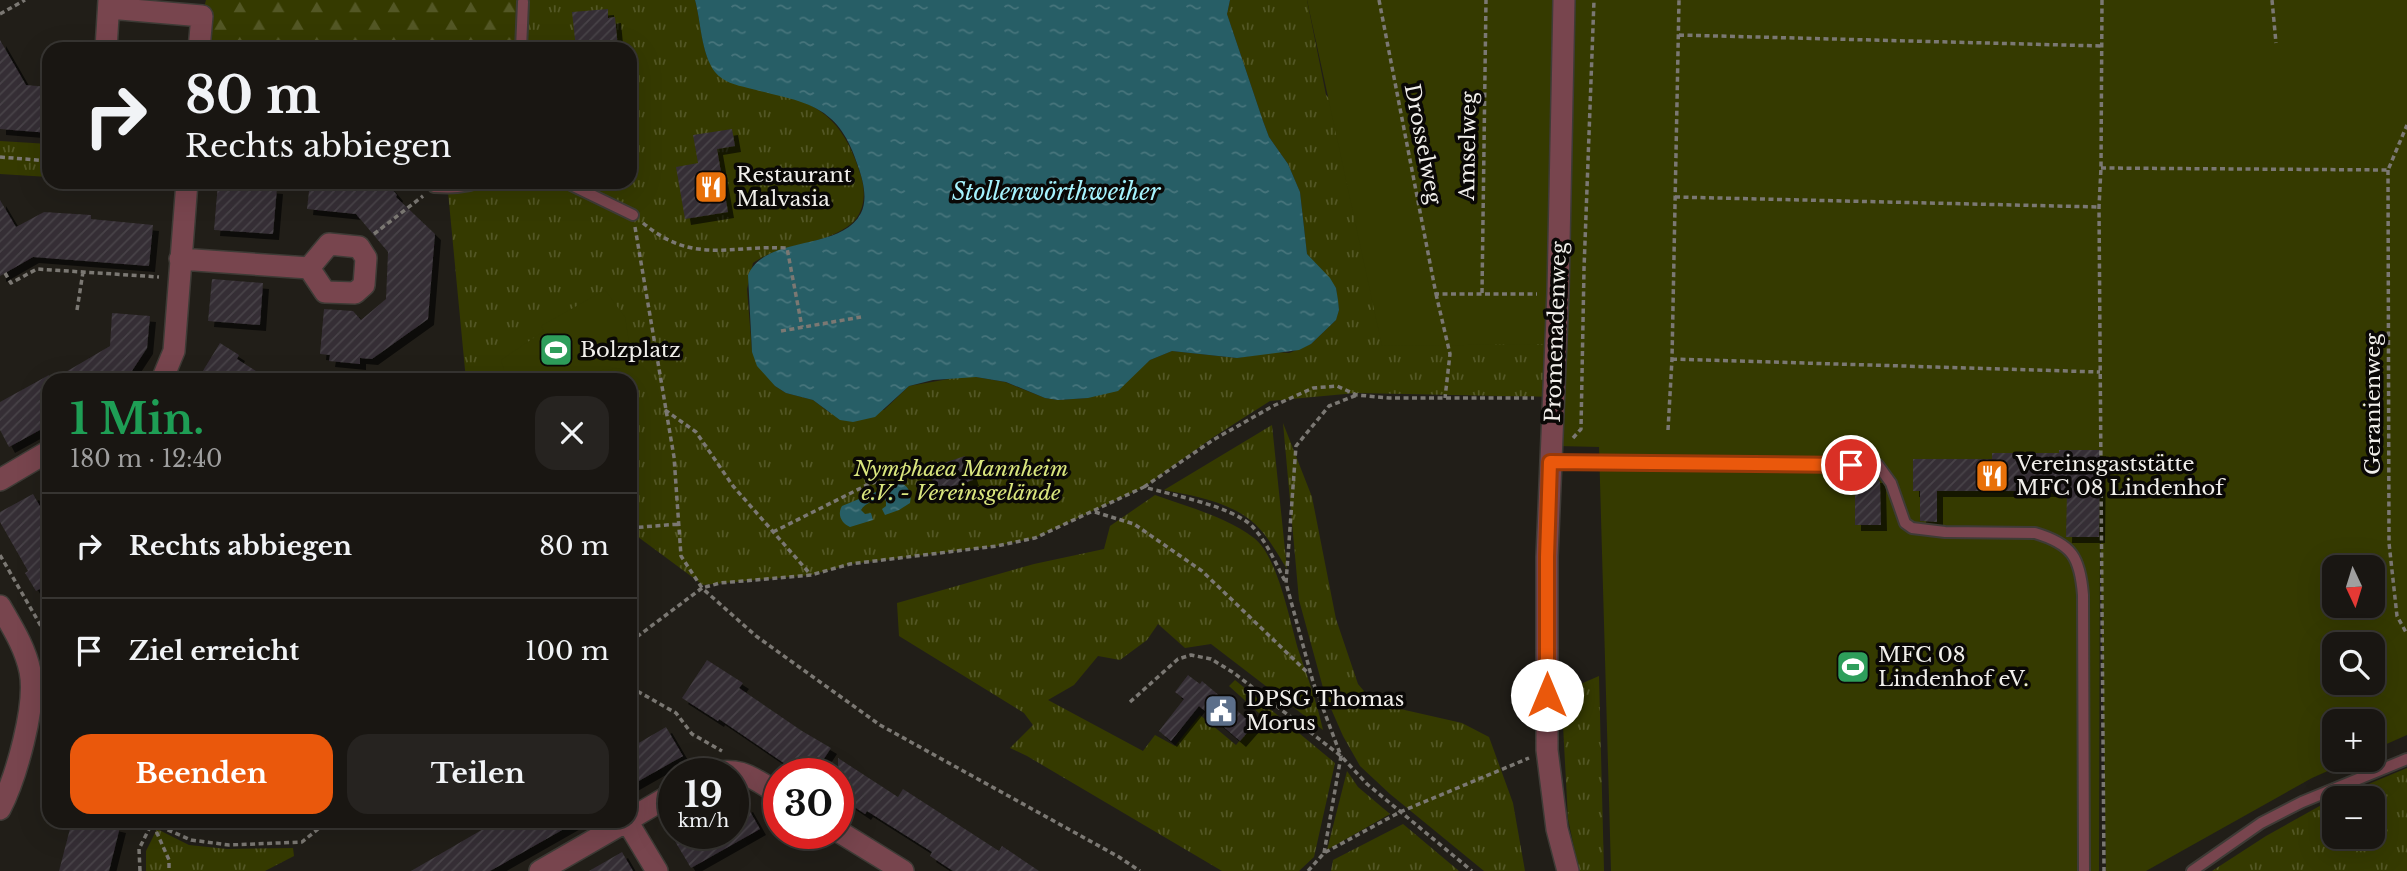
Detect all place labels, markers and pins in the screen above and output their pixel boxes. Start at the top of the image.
place label: Restaurant Malvasia [736,162,852,212]
restaurant icon: Restaurant Malvasia [692,168,730,206]
sports icon: Bolzplatz [537,331,575,369]
place label: Bolzplatz [580,337,681,363]
pin [1821,435,1881,495]
place label: Vereinsgaststätte MFC 08 Lindenhof [2015,451,2226,501]
restaurant icon: Vereinsgaststätte MFC 08 Lindenhof [1973,457,2011,495]
place label: MFC 08 Lindenhof eV. [1878,642,2029,692]
sports icon: MFC 08 Lindenhof eV. [1834,648,1872,686]
place label: DPSG Thomas Morus [1246,686,1404,736]
public building icon: DPSG Thomas Morus [1202,692,1240,730]

